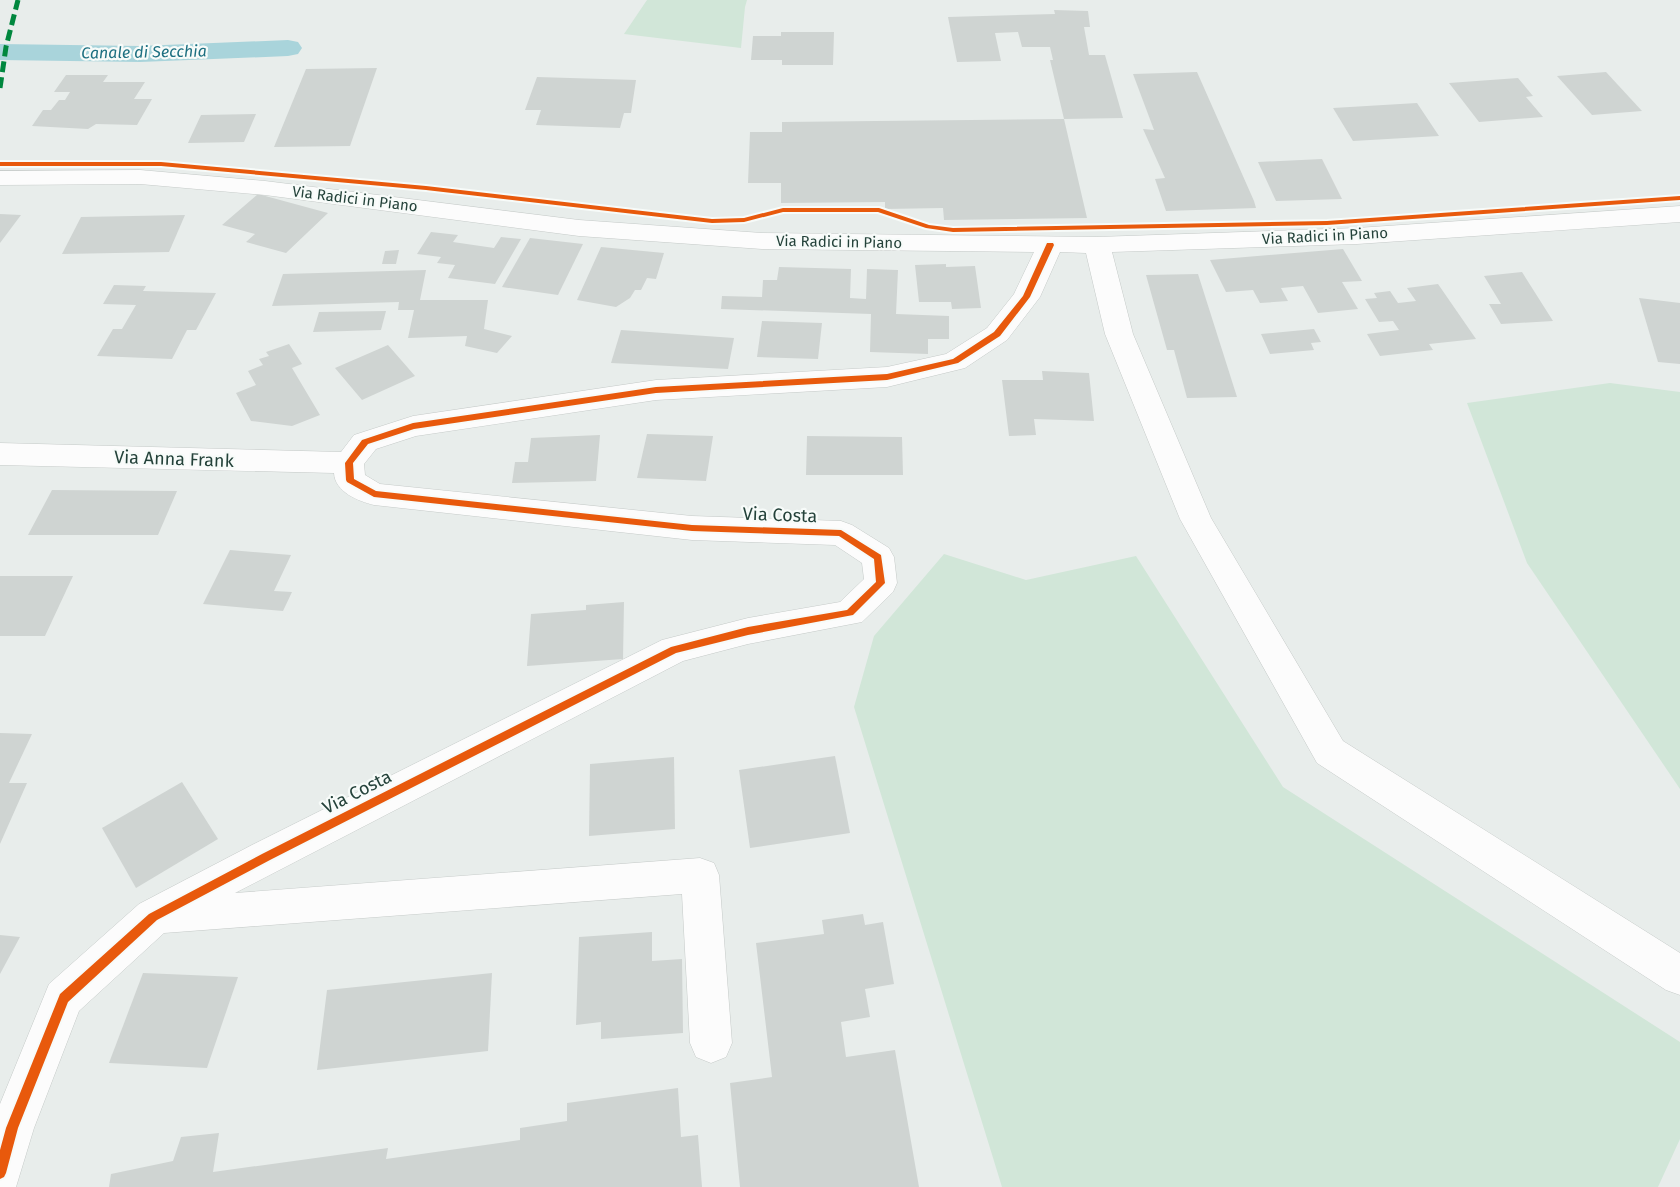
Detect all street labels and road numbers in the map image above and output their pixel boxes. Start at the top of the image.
street label: Via Radici in Piano [291,182,419,216]
street label: Via Radici in Piano [1262,224,1388,248]
street label: Via Radici in Piano [776,232,902,252]
street label: Via Anna Frank [114,446,235,472]
street label: Via Costa [742,503,818,527]
street label: Via Costa [319,765,395,819]

